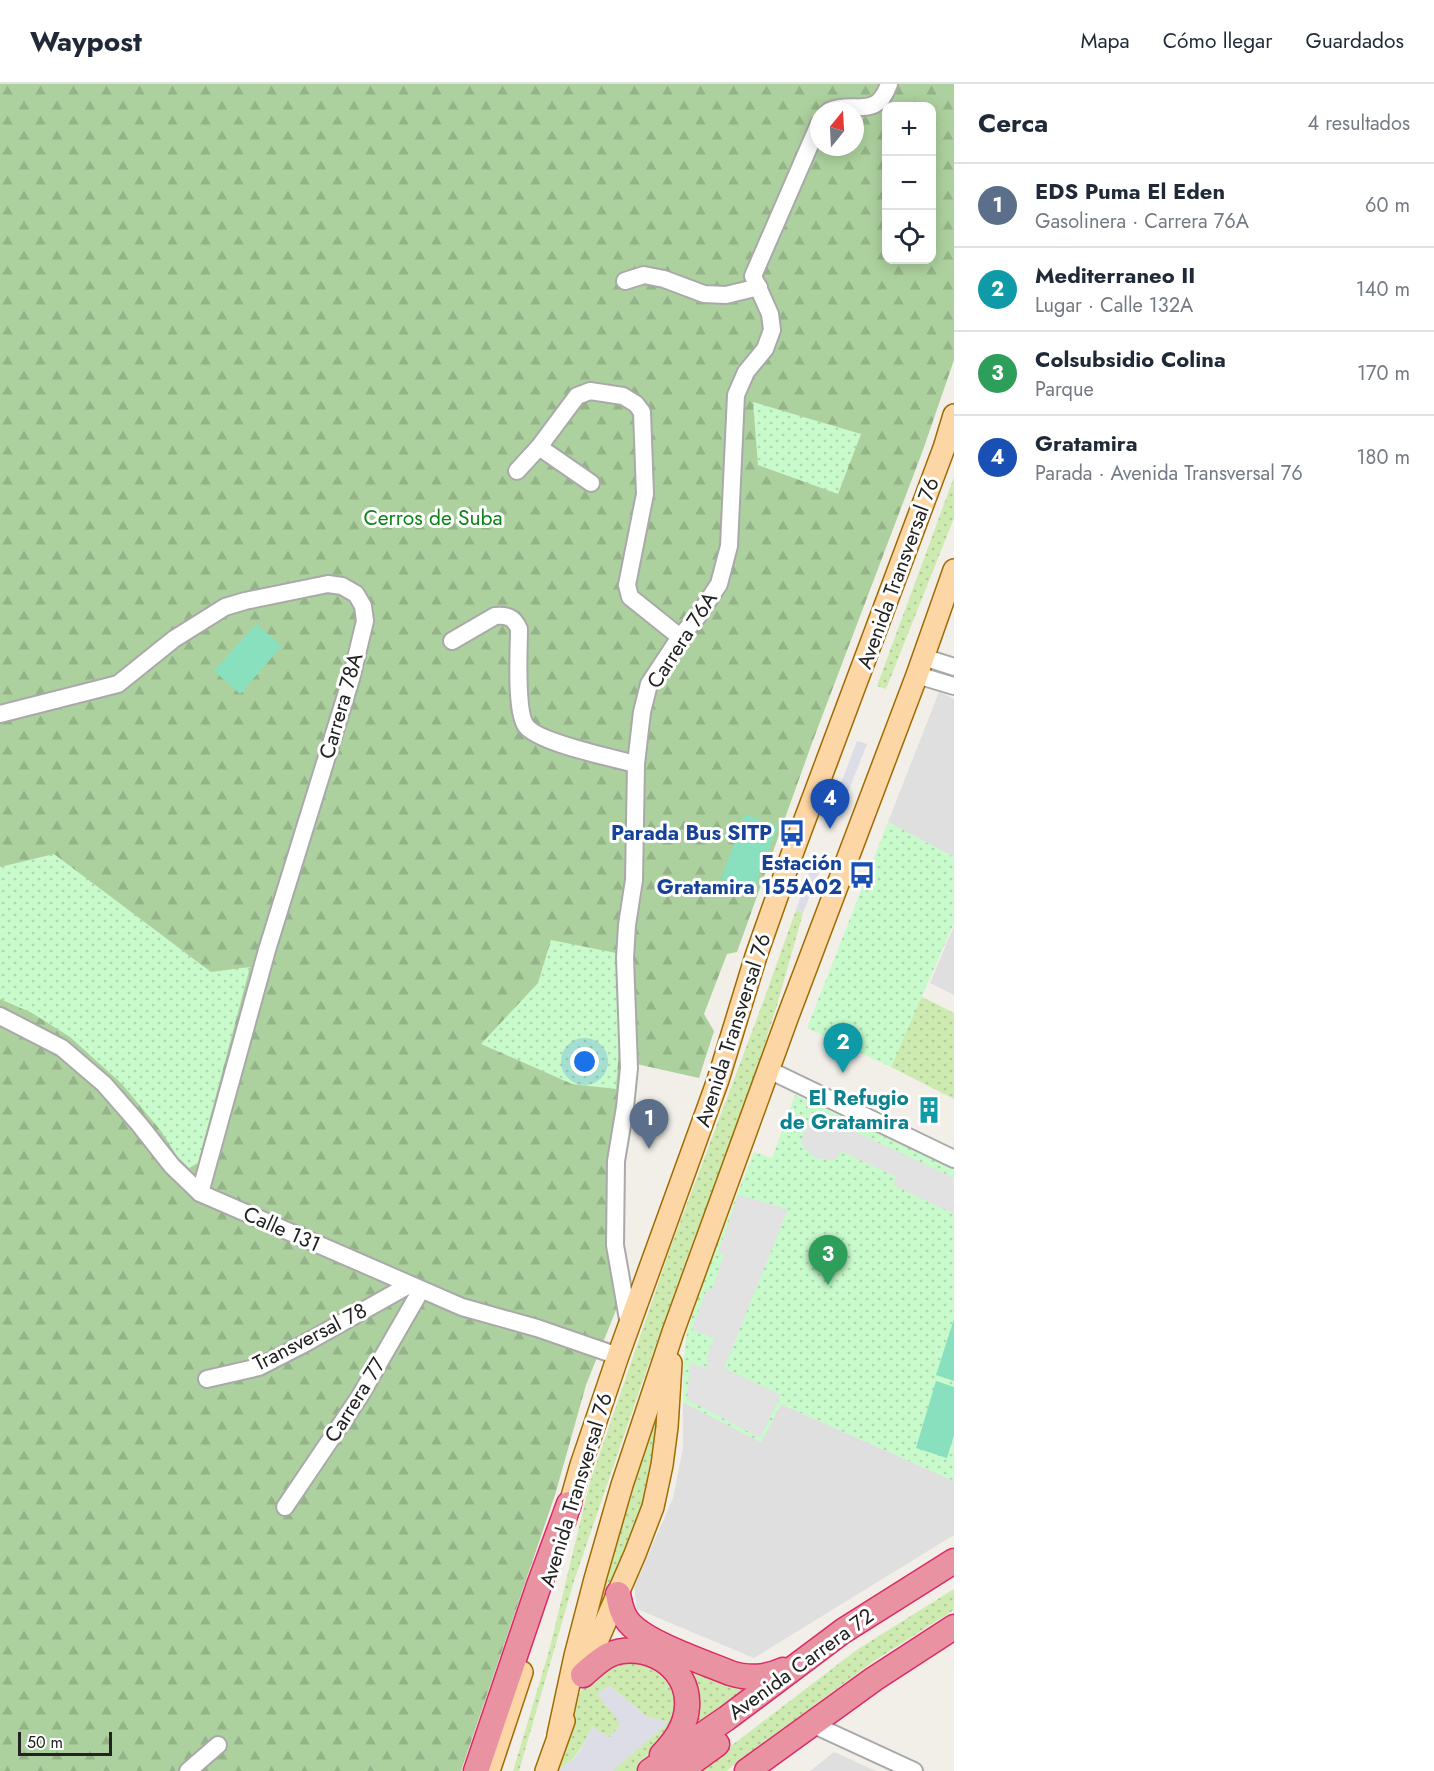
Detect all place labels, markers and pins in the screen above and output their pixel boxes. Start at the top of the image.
pin: 4 [810,780,850,829]
place label: Parada Bus SITP [611,818,772,848]
bus stop icon: Parada Bus SITP [777,818,807,848]
place label: Estación Gratamira 155A02 [657,848,842,902]
bus stop icon: Estación Gratamira 155A02 [847,860,877,890]
pin: 2 [824,1024,862,1073]
place label: El Refugio de Gratamira [780,1083,909,1137]
building icon: El Refugio de Gratamira [914,1095,944,1125]
pin: 1 [630,1100,668,1149]
pin: 3 [808,1236,848,1285]

